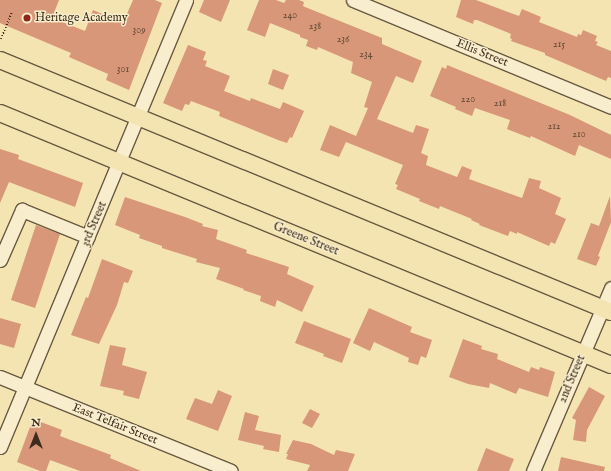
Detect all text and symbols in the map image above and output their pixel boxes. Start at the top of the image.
house number: 240 [283,10,297,22]
place label: Heritage Academy [35,11,128,25]
marker: Heritage Academy [22,13,32,23]
house number: 238 [309,21,321,33]
house number: 309 [132,25,146,37]
house number: 236 [337,34,349,46]
street label: Ellis Street [454,36,510,70]
house number: 215 [553,39,565,51]
house number: 234 [359,49,373,61]
house number: 301 [117,64,129,76]
house number: 220 [461,94,475,106]
house number: 218 [494,98,506,110]
house number: 212 [547,121,561,133]
house number: 210 [572,129,586,141]
street label: 3rd Street [78,199,110,249]
street label: Greene Street [271,219,341,259]
street label: 2nd Street [555,353,589,405]
street label: East Telfair Street [70,400,160,448]
north arrow [16,415,56,455]
text: N [31,416,41,430]

